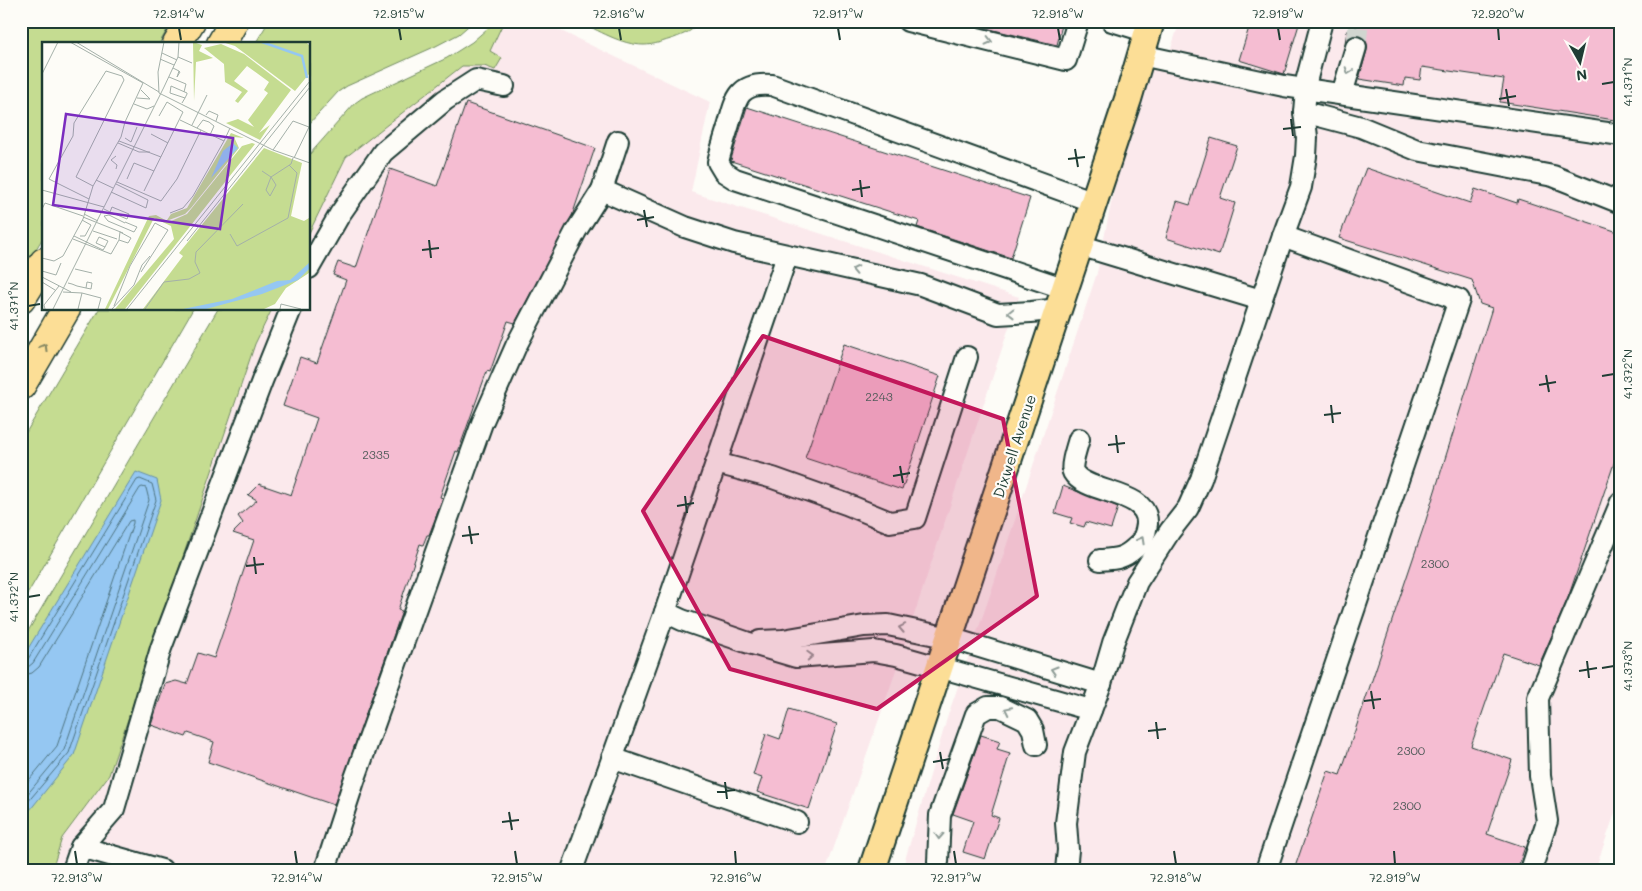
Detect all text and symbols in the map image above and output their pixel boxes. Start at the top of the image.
text: 72.914°W [153,5,205,21]
text: 72.915°W [373,5,425,21]
text: 72.916°W [593,5,645,21]
text: 72.917°W [812,5,864,21]
text: 72.918°W [1032,5,1084,21]
text: 72.919°W [1252,5,1304,21]
text: 72.920°W [1471,5,1525,21]
one-way arrow [985,35,994,46]
north arrow [1554,38,1604,88]
inset map [42,42,310,310]
text: 41.371°N [1619,58,1635,106]
text: N [1575,65,1588,86]
one-way arrow [1345,66,1355,74]
one-way arrow [851,265,860,276]
text: 41.371°N [5,282,21,330]
one-way arrow [1007,308,1014,318]
one-way arrow [37,344,47,353]
text: 41.372°N [1619,349,1635,399]
house number: 2243 [865,388,893,404]
street label: Dixwell Avenue [988,392,1040,500]
house number: 2335 [362,446,390,462]
one-way arrow [1134,536,1144,545]
house number: 2300 [1421,555,1450,571]
text: 41.372°N [5,572,21,622]
one-way arrow [897,623,906,634]
text: 41.373°N [1619,641,1635,691]
one-way arrow [806,650,814,661]
one-way arrow [1050,666,1059,676]
one-way arrow [1004,707,1013,717]
house number: 2300 [1397,742,1426,758]
house number: 2300 [1393,797,1422,813]
one-way arrow [934,832,945,840]
text: 72.913°W [51,869,103,885]
text: 72.914°W [271,869,323,885]
text: 72.915°W [491,869,543,885]
text: 72.916°W [710,869,762,885]
text: 72.917°W [930,869,982,885]
text: 72.918°W [1150,869,1202,885]
text: 72.919°W [1369,869,1421,885]

